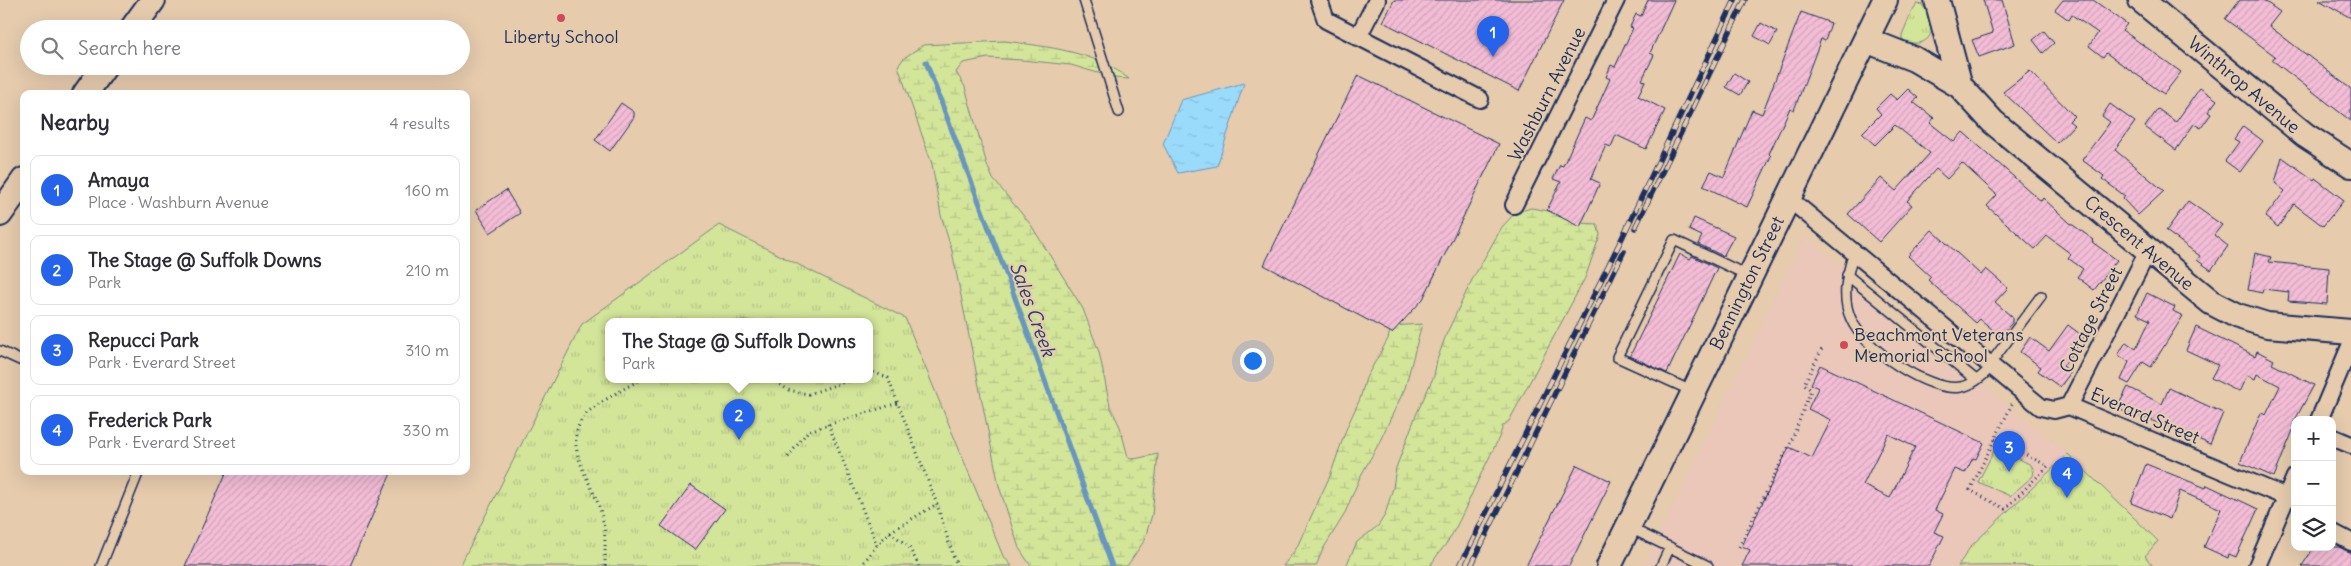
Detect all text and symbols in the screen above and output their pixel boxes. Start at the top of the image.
marker: Liberty School [555,12,567,24]
pin: 1 [1477,16,1509,57]
search box [20,20,470,75]
street label: Washburn Avenue [1503,23,1590,165]
place label: Liberty School [503,25,619,48]
street label: Winthrop Avenue [2184,31,2305,138]
icon: search [38,34,66,62]
text: Search here [78,36,181,60]
text: Nearby [40,109,110,136]
text: 4 results [389,113,450,133]
text: Amaya [88,168,149,192]
text: 1 [54,180,60,200]
text: 160 m [405,180,449,200]
street label: Crescent Avenue [2080,190,2199,295]
text: Place · Washburn Avenue [88,192,269,212]
street label: Bennington Street [1704,212,1789,353]
text: The Stage @ Suffolk Downs [88,248,322,272]
water label: Sales Creek [1005,258,1062,361]
text: 2 [53,260,61,280]
text: 210 m [406,260,449,280]
street label: Cottage Street [2054,263,2127,377]
text: Park [88,272,121,292]
popup [605,318,873,383]
place label: Beachmont Veterans Memorial School [1854,323,2024,367]
text: Repucci Park [88,328,199,352]
text: The Stage @ Suffolk Downs [622,329,856,353]
marker: Beachmont Veterans Memorial School [1838,339,1850,351]
text: 3 [52,340,62,360]
text: 310 m [405,340,449,360]
your location [1240,348,1266,374]
text: Park · Everard Street [88,352,236,372]
text: Park [622,353,655,373]
street label: Everard Street [2087,382,2203,449]
pin: 2 [723,399,755,440]
text: Frederick Park [88,408,212,432]
map controls [2291,416,2336,551]
button: + [2291,416,2336,461]
text: 4 [52,420,62,440]
text: 330 m [402,420,449,440]
pin: 3 [1993,431,2025,472]
text: Park · Everard Street [88,432,236,452]
pin: 4 [2051,457,2083,498]
button: − [2291,461,2336,506]
button: layers [2291,506,2336,551]

